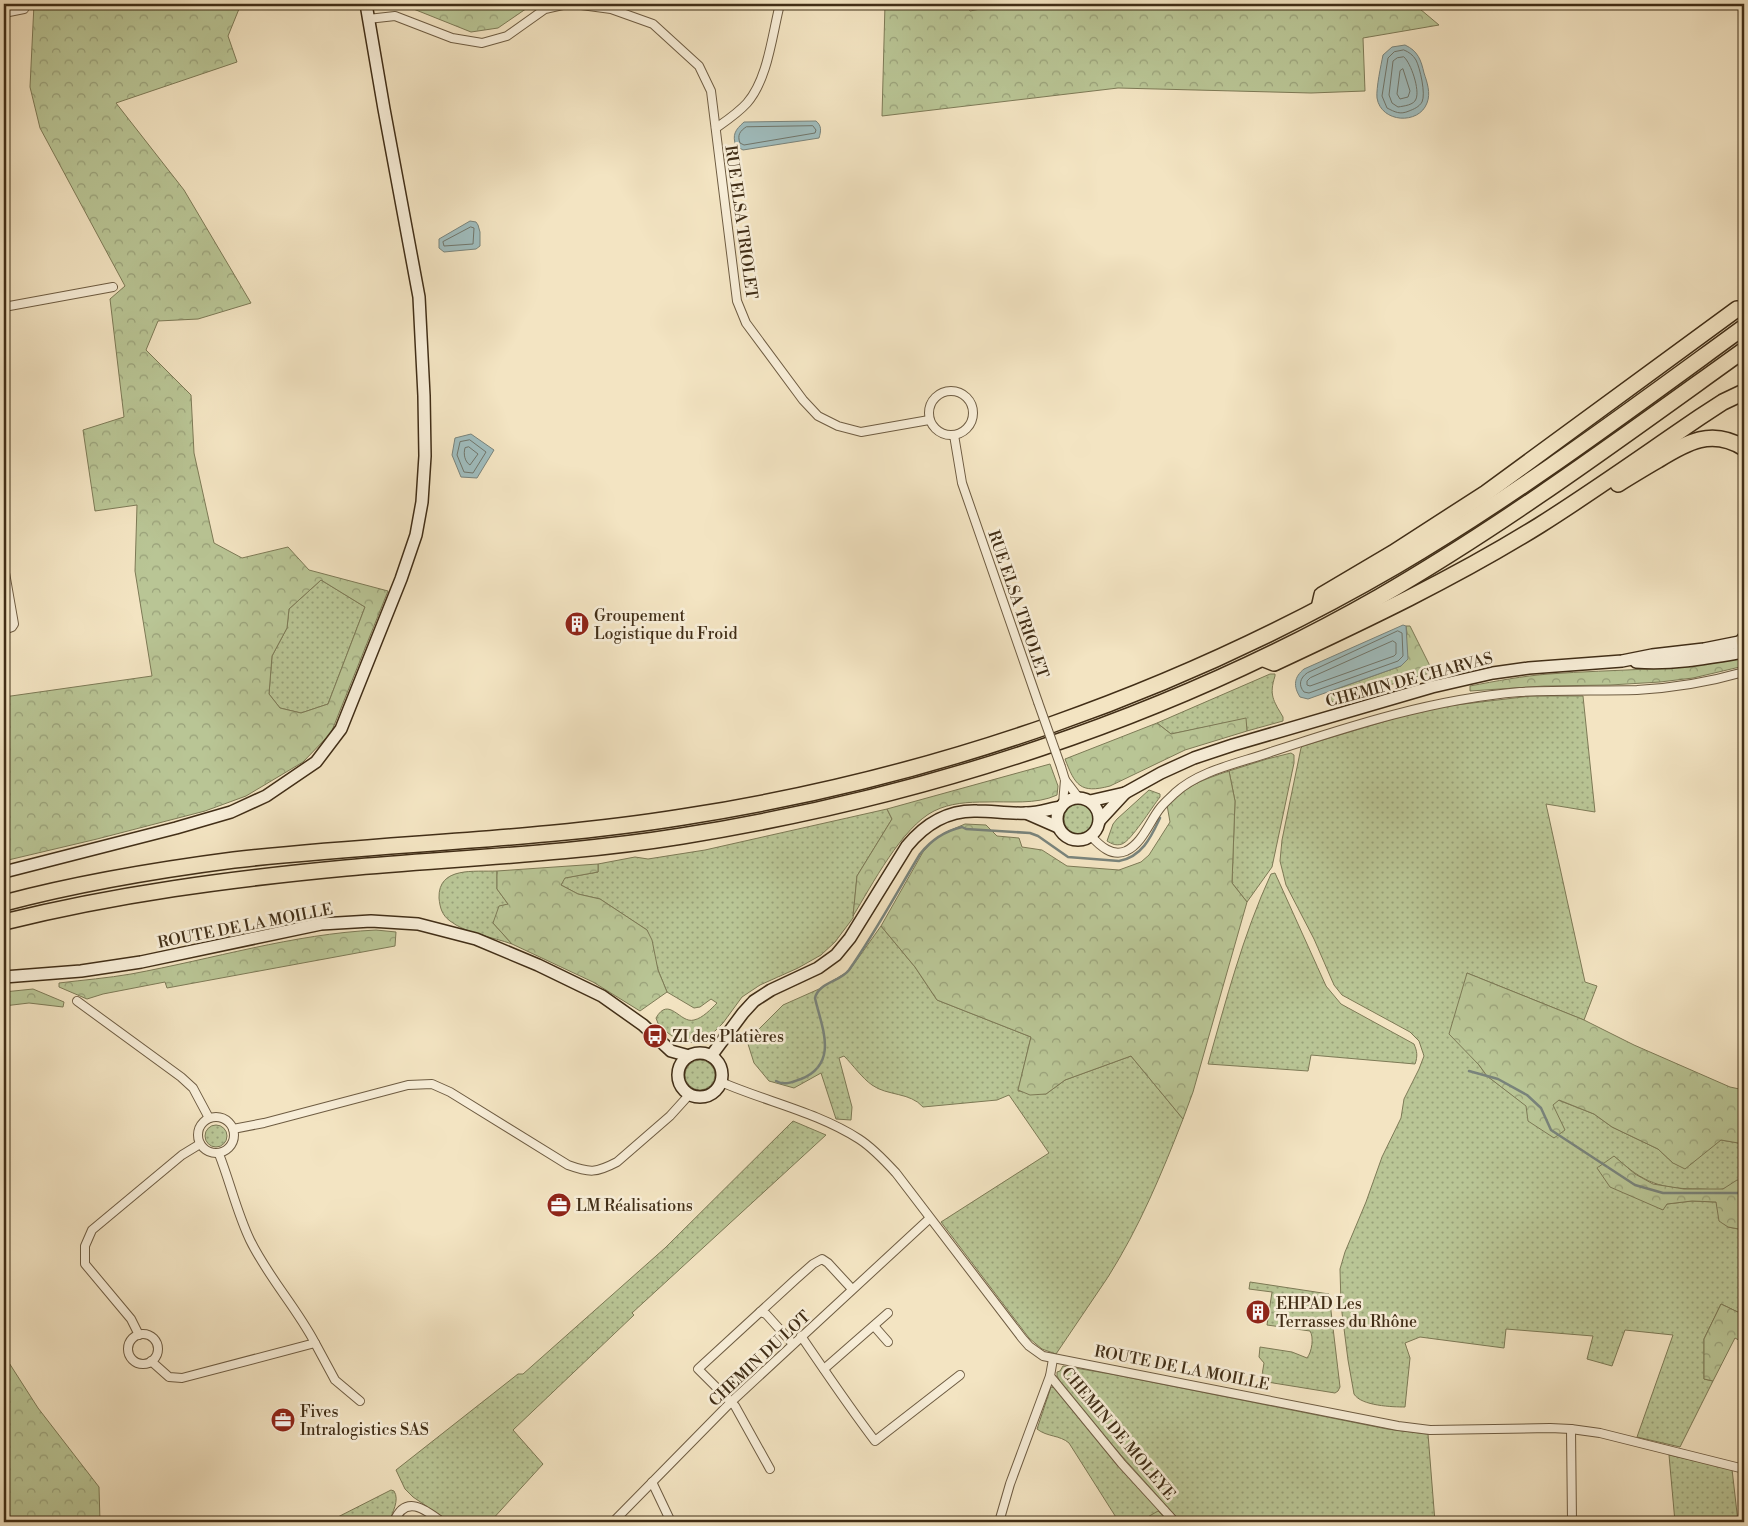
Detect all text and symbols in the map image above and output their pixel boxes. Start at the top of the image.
street label: RUE ELSA TRIOLET [720,144,762,300]
street label: RUE ELSA TRIOLET [983,528,1053,681]
place label: Groupement Logistique du Froid [594,606,738,644]
building icon: Groupement Logistique du Froid [564,611,590,637]
street label: CHEMIN DE CHARVAS [1323,648,1495,712]
street label: ROUTE DE LA MOILLE [156,899,334,953]
bus stop icon: ZI des Platières [642,1023,668,1049]
place label: ZI des Platières [672,1027,784,1047]
office icon: LM Réalisations [546,1192,572,1218]
place label: LM Réalisations [576,1196,693,1216]
place label: EHPAD Les Terrasses du Rhône [1276,1294,1417,1332]
building icon: EHPAD Les Terrasses du Rhône [1245,1299,1271,1325]
street label: CHEMIN DU LOT [705,1306,815,1411]
street label: ROUTE DE LA MOILLE [1093,1341,1271,1395]
street label: CHEMIN DE MOLEYE [1057,1363,1180,1504]
place label: Fives Intralogistics SAS [300,1402,429,1440]
office icon: Fives Intralogistics SAS [270,1407,296,1433]

